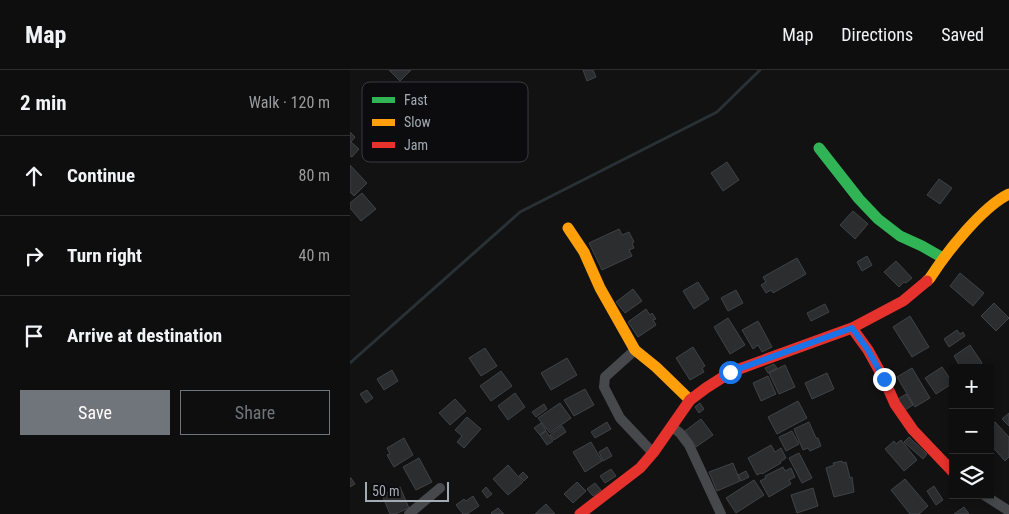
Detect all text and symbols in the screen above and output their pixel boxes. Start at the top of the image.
text: Map [25,21,66,49]
text: Map [782,24,813,45]
text: Directions [841,24,913,45]
text: Saved [941,24,984,45]
legend [362,82,528,162]
text: 2 min [20,91,67,115]
text: Fast [404,92,428,108]
text: Walk · 120 m [249,93,330,112]
text: Slow [404,114,431,130]
text: Jam [404,137,428,153]
icon: ahead [20,162,48,190]
text: Continue [67,164,135,187]
text: 80 m [298,166,330,185]
icon: right [20,242,48,270]
text: Turn right [67,244,142,267]
text: 40 m [298,246,330,265]
icon: arrive [20,322,48,350]
text: Arrive at destination [67,324,222,347]
route start [719,361,742,384]
map controls [949,364,994,499]
button: + [949,364,994,409]
route end [873,368,896,391]
button: Save [20,390,170,435]
button: Share [180,390,330,435]
button: − [949,409,994,454]
button: layers [949,454,994,499]
scale bar [365,479,449,502]
text: 50 m [372,483,400,499]

